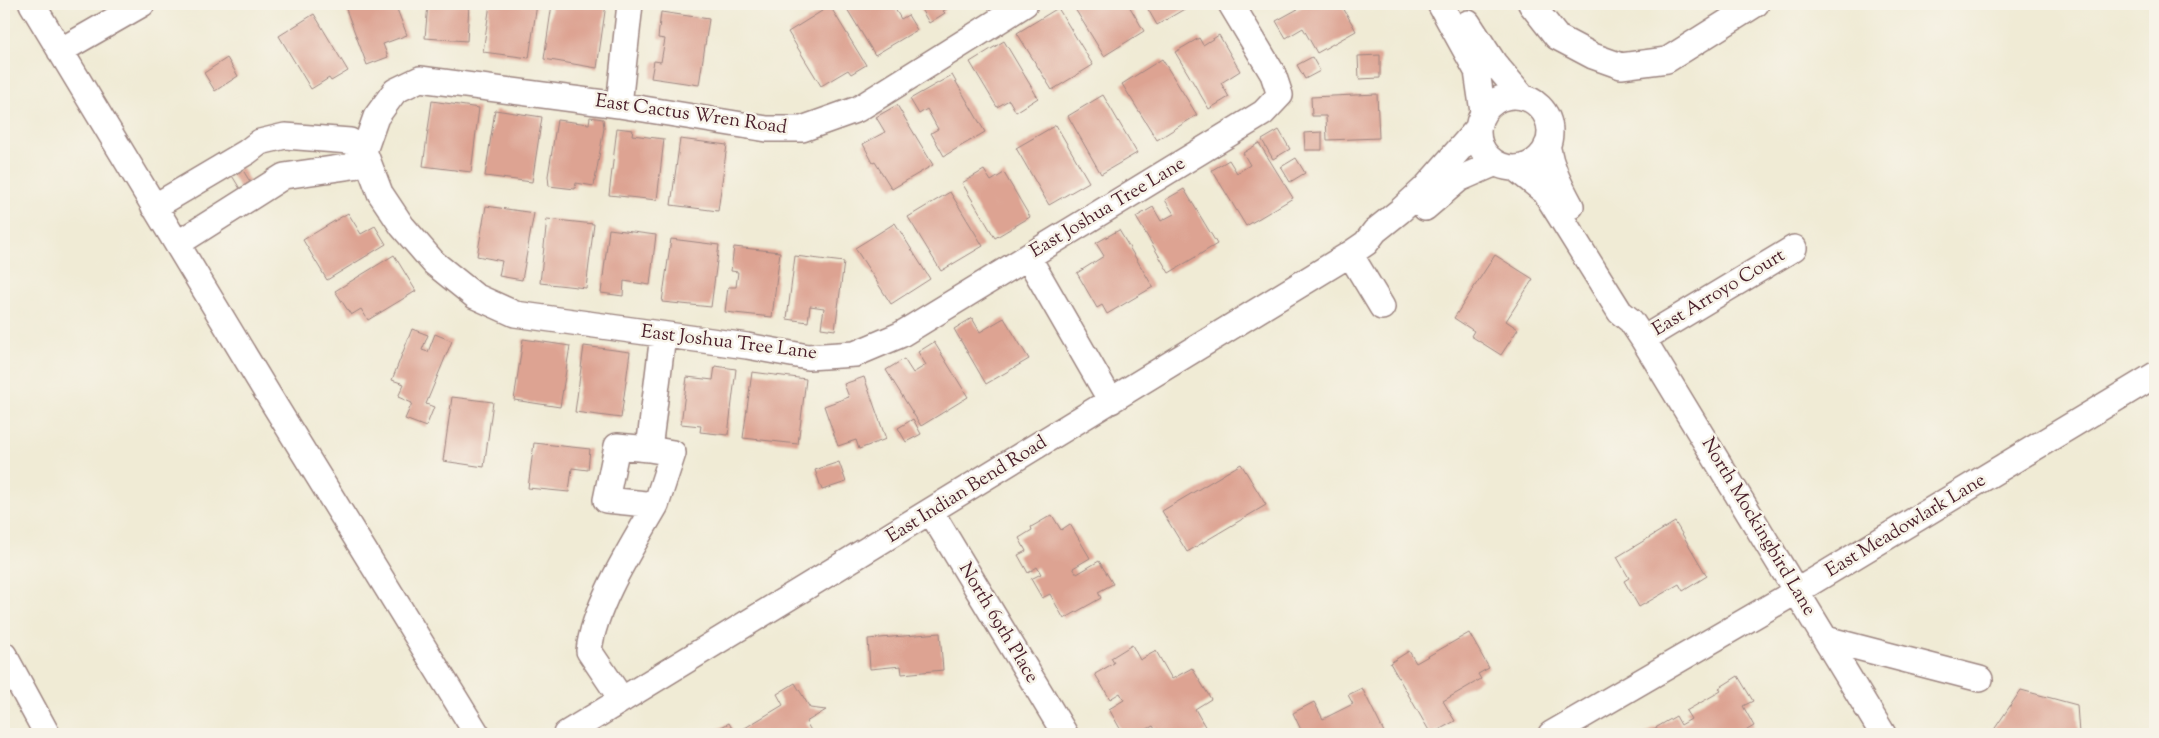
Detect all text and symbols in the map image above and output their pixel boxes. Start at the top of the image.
street label: East Cactus Wren Road [593,88,789,142]
street label: East Joshua Tree Lane [1025,151,1191,265]
street label: East Arroyo Court [1647,242,1791,343]
street label: East Joshua Tree Lane [640,319,819,367]
street label: East Indian Bend Road [881,429,1053,550]
street label: North Mockingbird Lane [1694,433,1822,621]
street label: East Meadowlark Lane [1821,467,1991,585]
street label: North 69th Place [951,558,1045,689]

